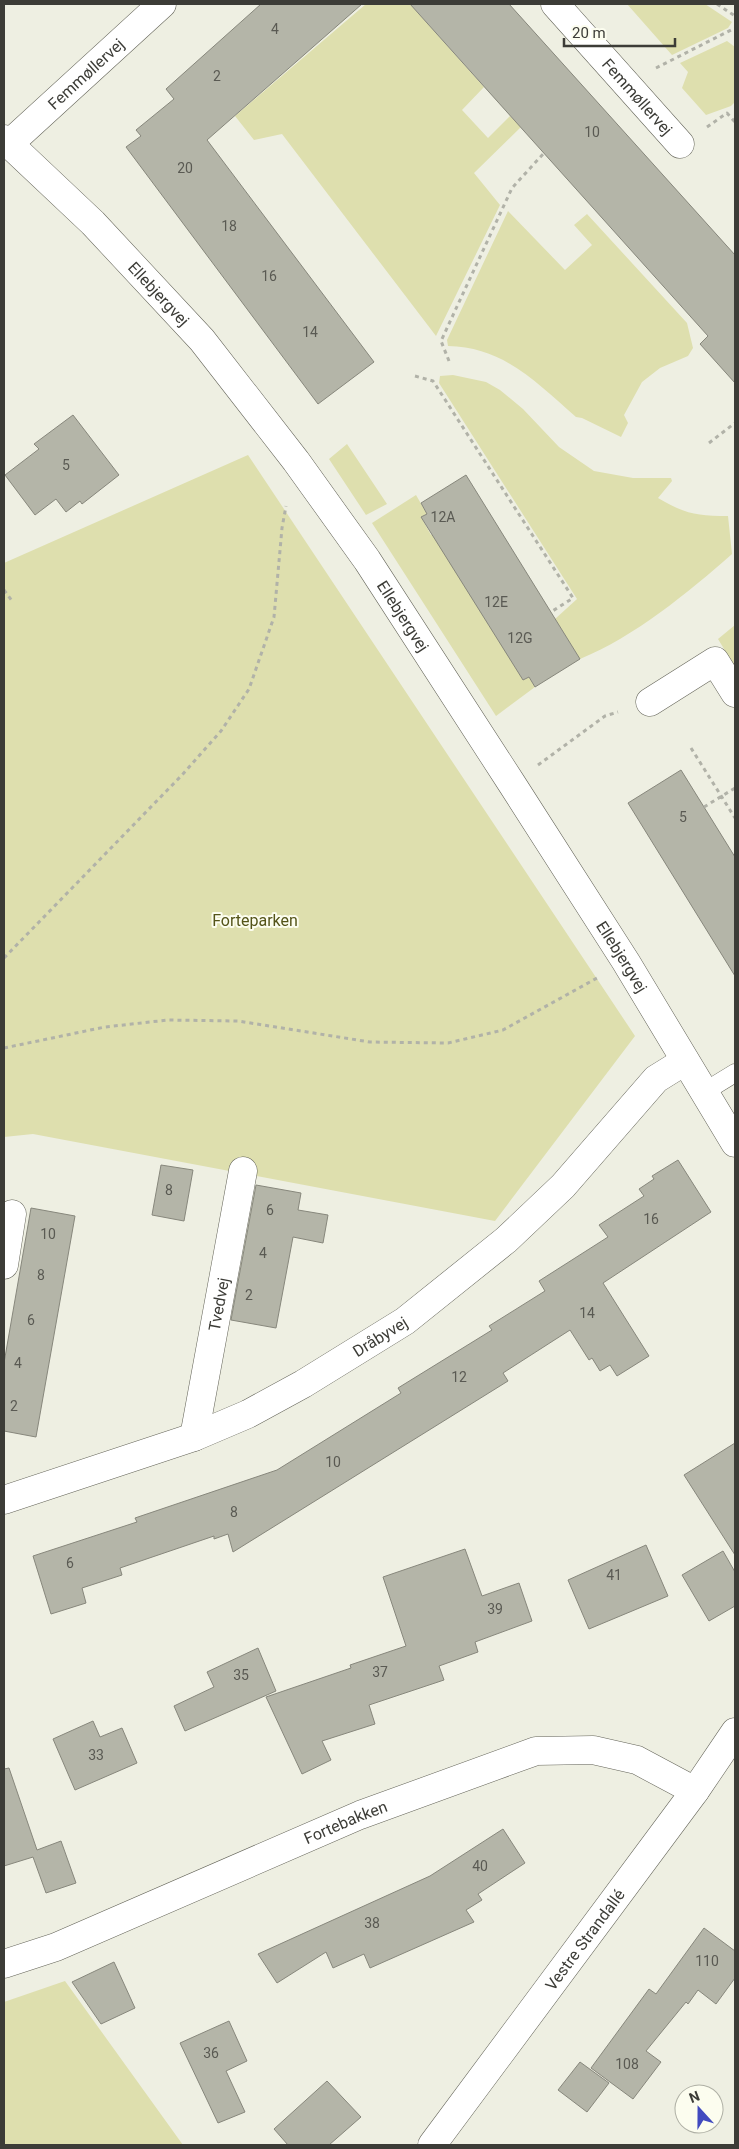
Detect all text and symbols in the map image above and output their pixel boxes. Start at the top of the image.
scale bar [564,15,675,47]
house number: 4 [271,21,279,37]
text: 20 m [572,24,606,42]
street label: Femmøllervej [44,35,128,114]
street label: Femmøllervej [598,55,676,139]
house number: 2 [213,68,221,84]
house number: 10 [584,124,600,140]
house number: 20 [177,160,193,176]
house number: 18 [221,218,237,234]
street label: Ellebjergvej [124,258,193,330]
house number: 16 [261,268,277,284]
house number: 14 [302,324,318,340]
house number: 5 [62,457,70,473]
house number: 12A [431,509,455,525]
street label: Ellebjergvej [373,577,433,655]
house number: 12E [484,594,508,610]
house number: 12G [507,630,533,646]
house number: 5 [679,809,687,825]
park label: Forteparken [212,911,298,930]
street label: Ellebjergvej [592,918,651,996]
house number: 8 [165,1182,173,1198]
house number: 6 [266,1202,274,1218]
house number: 16 [643,1211,659,1227]
house number: 10 [40,1226,56,1242]
house number: 4 [259,1245,267,1261]
house number: 8 [37,1267,45,1283]
street label: Tvedvej [205,1276,233,1333]
house number: 2 [245,1287,253,1303]
house number: 14 [579,1305,595,1321]
house number: 6 [27,1312,35,1328]
street label: Dråbyvej [349,1313,411,1361]
house number: 4 [14,1355,22,1371]
house number: 12 [451,1369,467,1385]
house number: 2 [10,1398,18,1414]
house number: 10 [325,1454,341,1470]
house number: 8 [230,1504,238,1520]
house number: 6 [66,1555,74,1571]
house number: 41 [606,1567,622,1583]
house number: 39 [487,1601,503,1617]
house number: 37 [372,1664,388,1680]
house number: 35 [233,1667,249,1683]
house number: 33 [88,1747,104,1763]
street label: Fortebakken [301,1797,390,1848]
house number: 40 [472,1858,488,1874]
street label: Vestre Strandallé [541,1886,629,1994]
house number: 38 [364,1915,380,1931]
house number: 110 [695,1953,719,1969]
house number: 36 [203,2045,219,2061]
house number: 108 [615,2056,639,2072]
north arrow [674,2084,724,2134]
text: N [687,2088,702,2106]

